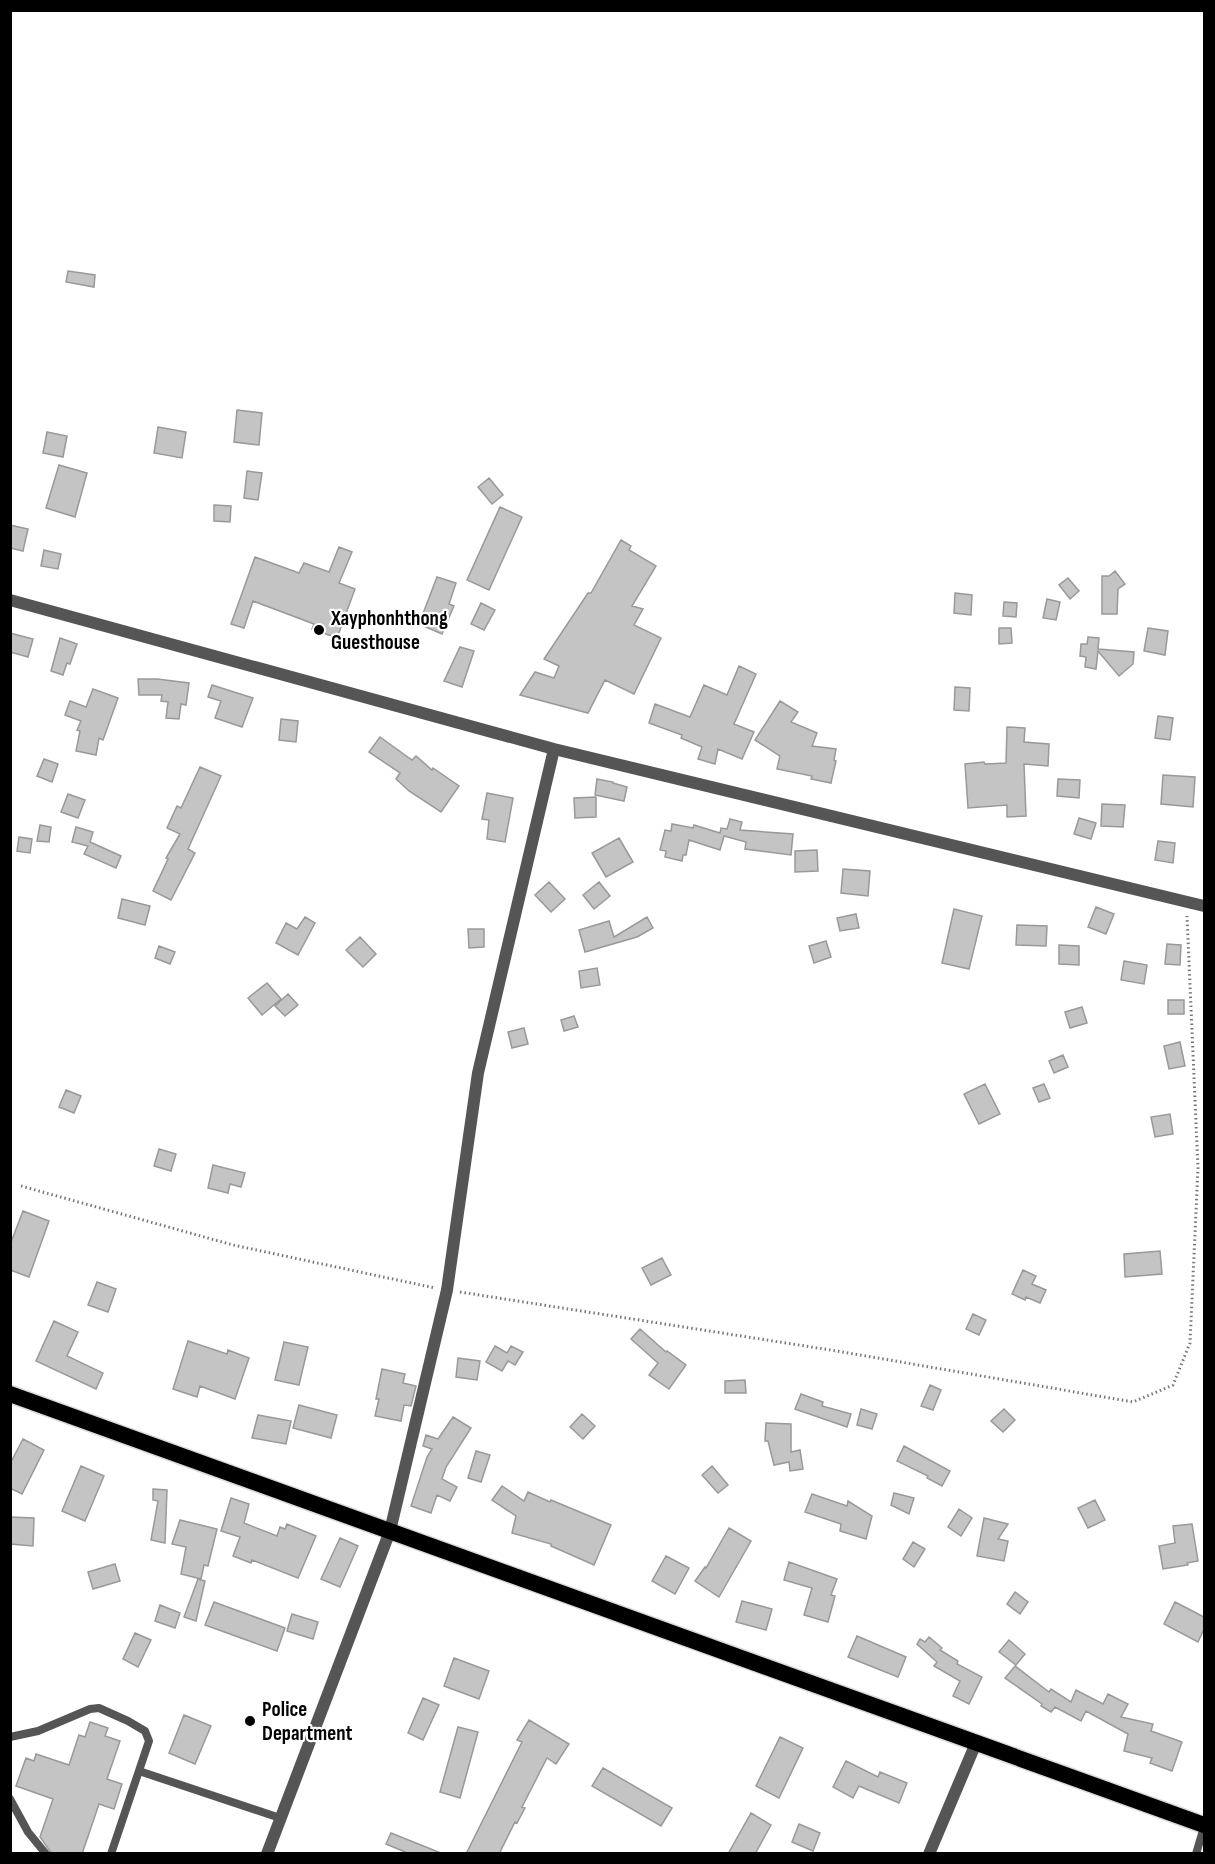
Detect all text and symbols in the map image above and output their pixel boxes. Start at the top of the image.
place label: Xayphonhthong Guesthouse [330,606,448,655]
marker: Xayphonhthong Guesthouse [312,623,326,637]
place label: Police Department [262,1697,353,1746]
marker: Police Department [243,1714,257,1728]

